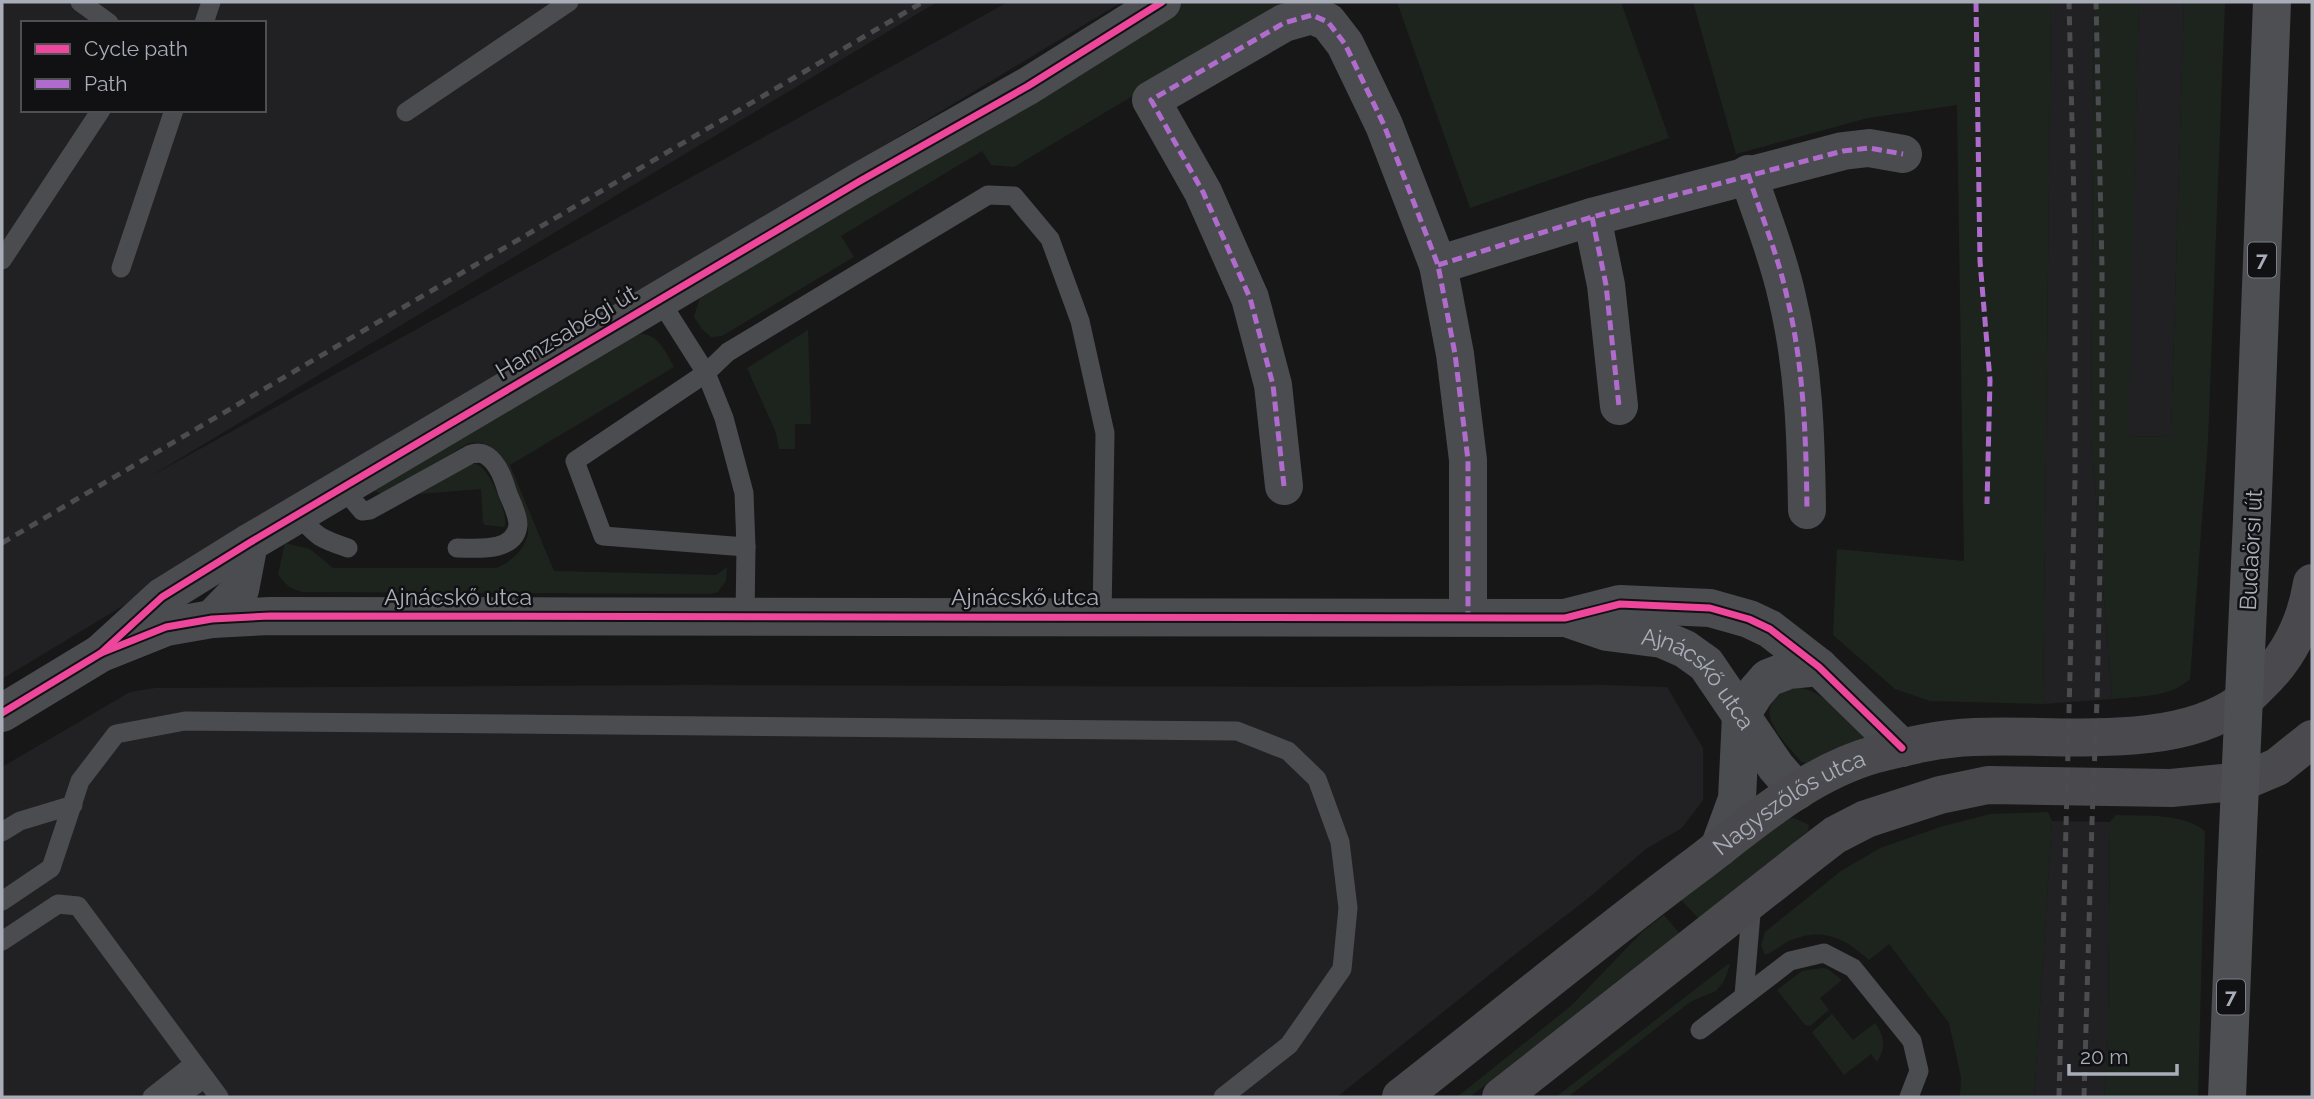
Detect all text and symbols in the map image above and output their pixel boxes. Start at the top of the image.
legend [21,21,266,112]
text: Cycle path [84,36,188,61]
text: Path [84,71,128,96]
road number: 7 [2248,243,2276,278]
street label: Hamzsabégi út [490,279,641,384]
street label: Budaörsi út [2234,489,2267,611]
street label: Ajnácskő utca [384,583,532,610]
street label: Ajnácskő utca [951,583,1099,610]
street label: Ajnácskő utca [1640,622,1760,734]
street label: Nagyszőlős utca [1707,744,1869,860]
road number: 7 [2217,979,2245,1014]
scale bar [2069,1032,2178,1076]
text: 20 m [2080,1044,2128,1069]

